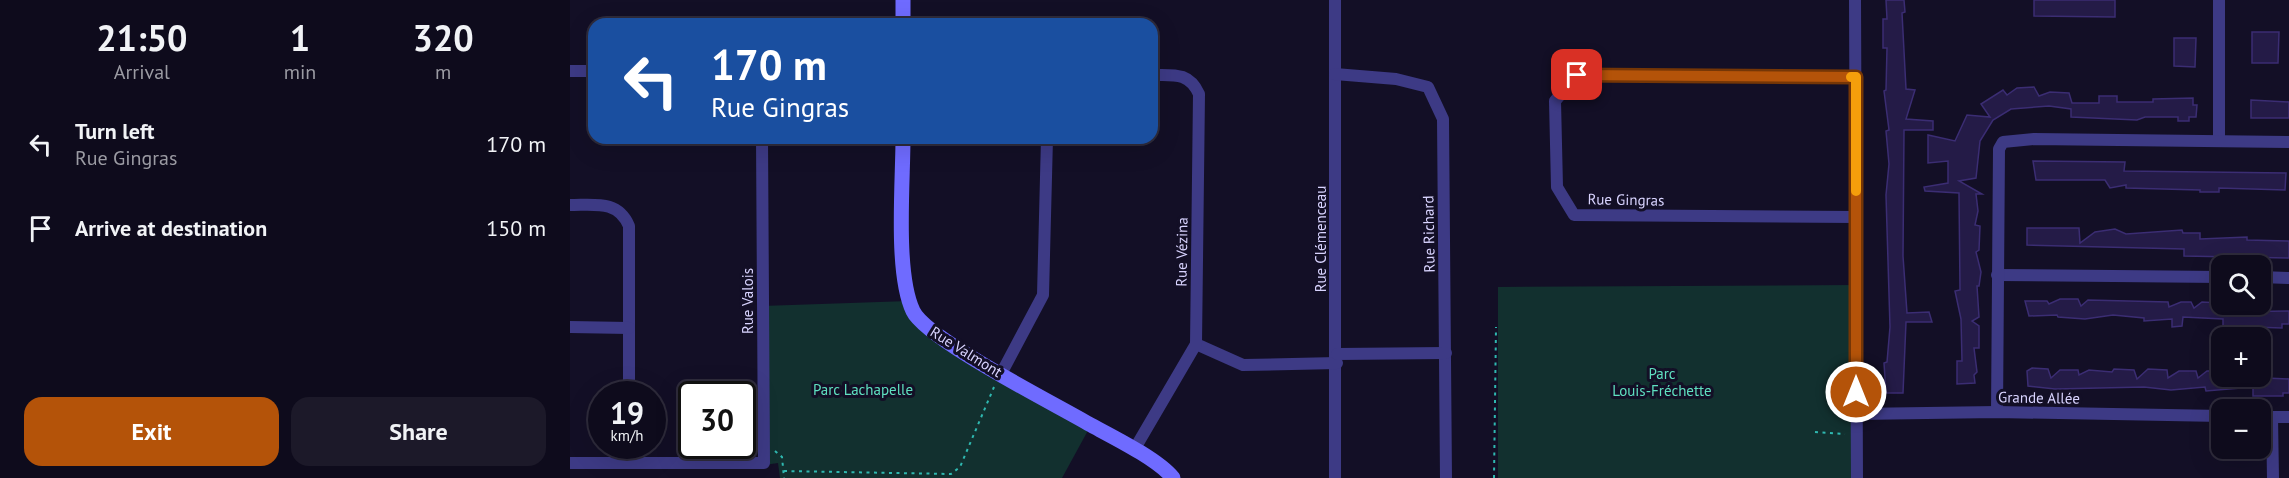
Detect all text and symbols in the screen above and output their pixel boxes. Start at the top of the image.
text: 21:50 [96,14,188,61]
text: 1 [290,14,310,61]
text: 320 [413,14,474,61]
text: 170 m [711,37,827,92]
icon: left [612,42,690,120]
pin [1551,49,1602,100]
icon: arrive [1560,58,1593,91]
text: Arrival [114,59,170,85]
text: min [284,59,316,85]
text: m [435,59,451,85]
text: Rue Gingras [711,90,849,124]
text: Turn left [75,117,155,145]
icon: left [24,128,57,161]
text: 170 m [486,130,546,158]
text: Rue Gingras [75,145,177,171]
street label: Rue Clémenceau [1311,186,1330,292]
street label: Rue Gingras [1587,189,1665,210]
street label: Rue Richard [1418,195,1439,273]
icon: arrive [24,212,57,245]
text: Arrive at destination [75,214,267,242]
text: 150 m [486,214,546,242]
street label: Rue Vézina [1171,217,1192,287]
map controls [2211,255,2271,459]
button: search [2211,255,2271,315]
street label: Rue Valois [738,268,757,334]
street label: Rue Valmont [927,322,1006,381]
button: + [2211,327,2271,387]
position arrow [1824,360,1888,424]
park label: Parc Louis-Fréchette [1612,364,1712,400]
park label: Parc Lachapelle [813,380,913,399]
speed limit sign: 30 [678,381,756,459]
street label: Grande Allée [1998,387,2080,408]
text: 19 [610,393,644,432]
button: Exit [24,397,279,466]
button: Share [291,397,546,466]
button: − [2211,399,2271,459]
text: km/h [611,426,643,445]

